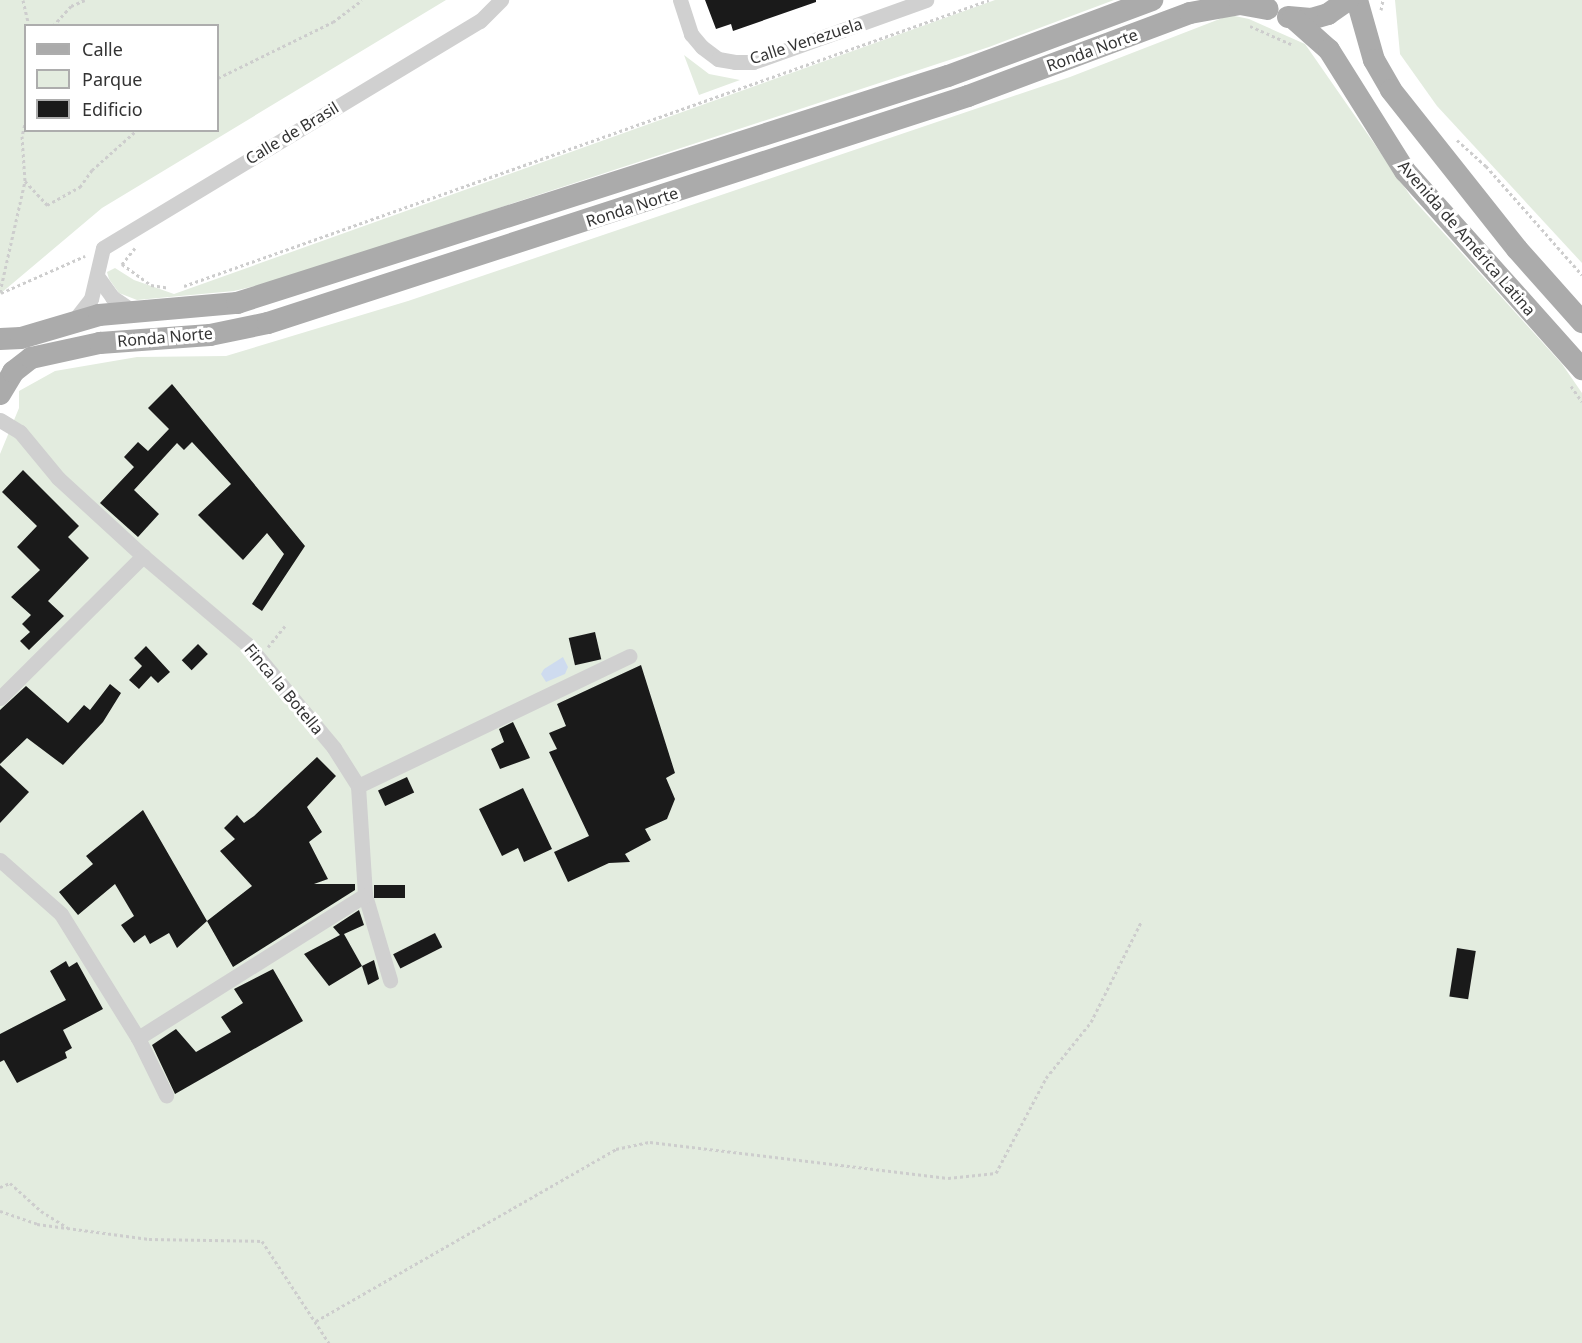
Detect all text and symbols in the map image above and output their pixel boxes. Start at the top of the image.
street label: Calle Venezuela [747,14,865,68]
legend [24,24,219,132]
street label: Ronda Norte [1044,25,1140,75]
text: Calle [82,37,123,61]
text: Parque [82,67,142,91]
text: Edificio [82,97,143,121]
street label: Calle de Brasil [242,98,342,168]
street label: Avenida de América Latina [1394,157,1540,319]
street label: Ronda Norte [584,183,680,231]
street label: Ronda Norte [116,323,214,351]
street label: Finca la Botella [240,640,328,738]

